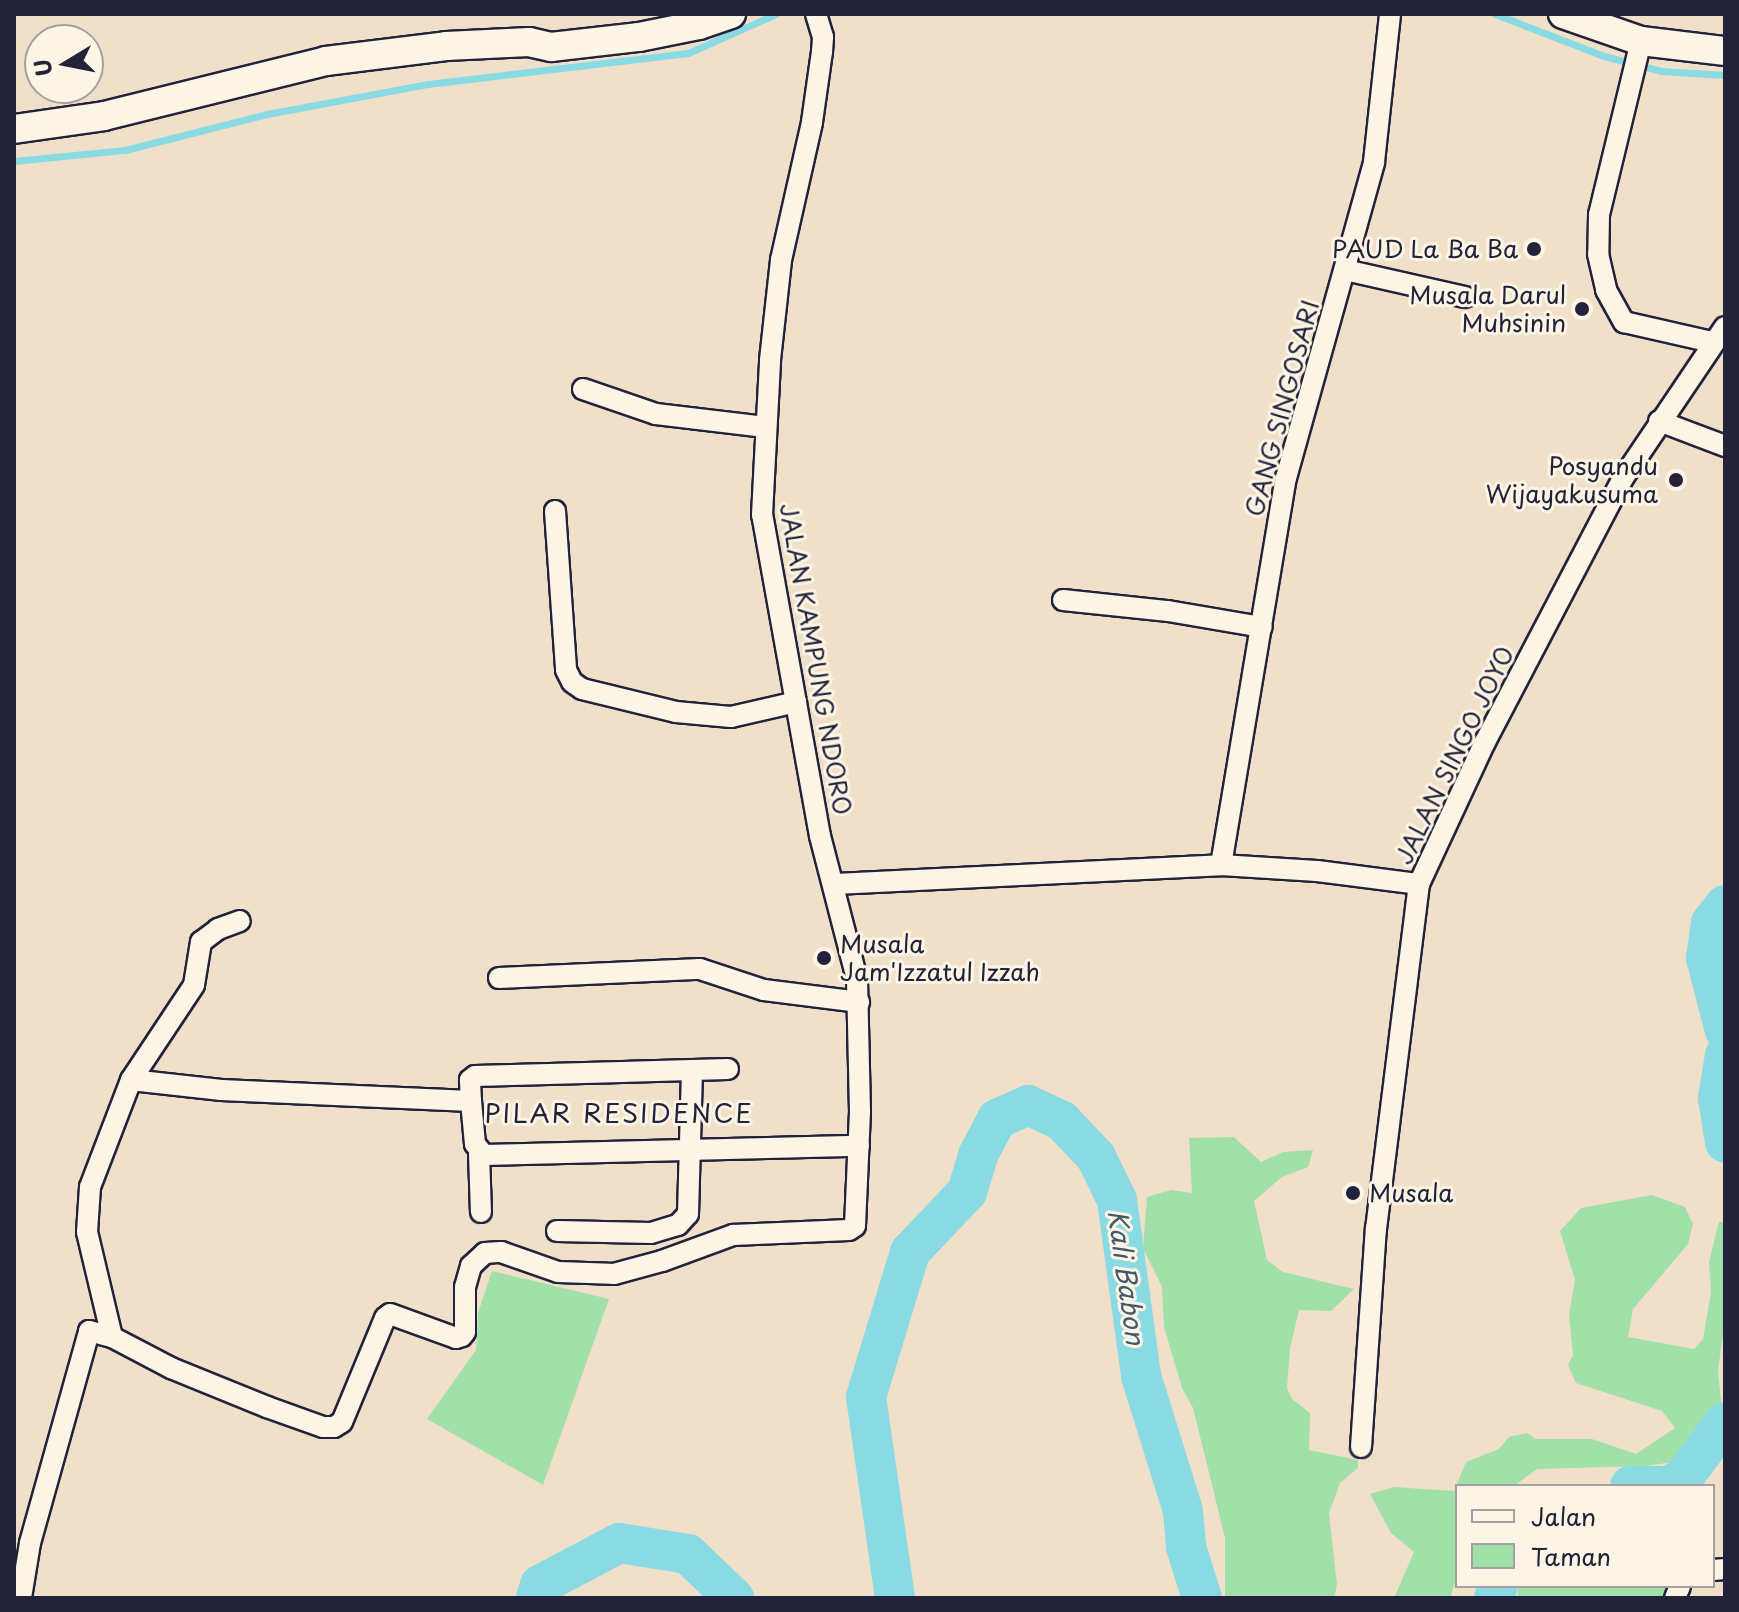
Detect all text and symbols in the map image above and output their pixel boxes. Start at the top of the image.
north arrow [24,24,104,104]
text: U [24,57,60,79]
place label: PAUD La Ba Ba [1336,235,1518,263]
marker: PAUD La Ba Ba [1525,240,1543,258]
place label: Musala Darul Muhsinin [1409,281,1566,337]
street label: GANG SINGOSARI [1239,296,1325,520]
marker: Musala Darul Muhsinin [1573,300,1591,318]
place label: Posyandu Wijayakusuma [1486,452,1658,508]
marker: Posyandu Wijayakusuma [1665,469,1687,491]
street label: JALAN KAMPUNG NDORO [774,500,858,818]
street label: JALAN SINGO JOYO [1388,639,1520,871]
place label: Musala Jam'Izzatul Izzah [840,930,1040,986]
marker: Musala Jam'Izzatul Izzah [815,949,833,967]
district label: PILAR RESIDENCE [486,1097,752,1129]
place label: Musala [1369,1179,1453,1207]
marker: Musala [1344,1184,1362,1202]
water label: Kali Babon [1102,1207,1152,1347]
legend [1455,1484,1715,1588]
text: Jalan [1531,1498,1596,1534]
text: Taman [1531,1538,1611,1574]

